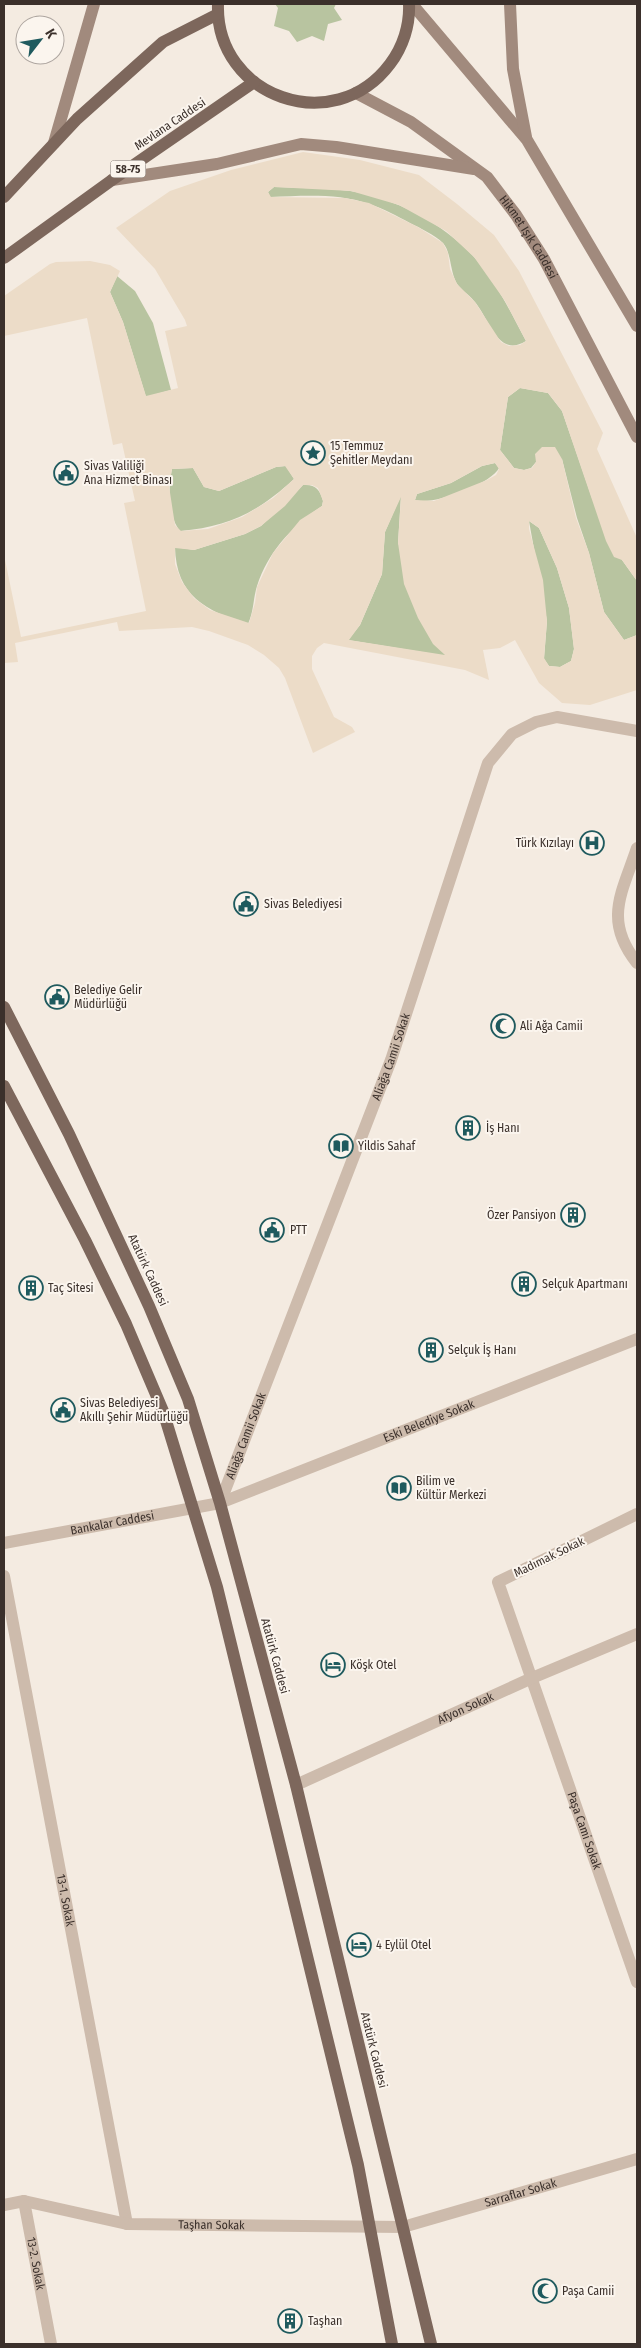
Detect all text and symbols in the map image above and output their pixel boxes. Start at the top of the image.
north arrow [15,15,65,65]
text: K [41,26,61,42]
street label: Mevlana Caddesi [132,95,208,153]
road number: 58-75 [110,160,146,178]
street label: Hikmet Işık Caddesi [496,192,560,281]
place label: 15 Temmuz Şehitler Meydanı [330,439,412,467]
place icon: 15 Temmuz Şehitler Meydanı [300,440,326,466]
place label: Sivas Valiliği Ana Hizmet Binası [84,459,172,487]
public building icon: Sivas Valiliği Ana Hizmet Binası [53,460,79,486]
hospital icon: Türk Kızılayı [579,830,605,856]
place label: Türk Kızılayı [516,836,574,850]
public building icon: Sivas Belediyesi [233,891,259,917]
place label: Sivas Belediyesi [264,897,342,911]
place label: Belediye Gelir Müdürlüğü [74,983,143,1011]
public building icon: Belediye Gelir Müdürlüğü [44,984,70,1010]
street label: Aliağa Camii Sokak [369,1011,413,1102]
mosque icon: Ali Ağa Camii [490,1013,516,1039]
place label: Ali Ağa Camii [520,1019,583,1033]
building icon: İş Hanı [455,1115,481,1141]
place label: İş Hanı [486,1120,520,1135]
library icon: Yildis Sahaf [328,1133,354,1159]
place label: Yildis Sahaf [358,1139,417,1153]
building icon: Özer Pansiyon [560,1202,586,1228]
place label: Özer Pansiyon [487,1206,556,1222]
public building icon: PTT [259,1217,285,1243]
place label: PTT [290,1223,308,1237]
street label: Atatürk Caddesi [125,1232,171,1308]
building icon: Selçuk Apartmanı [511,1271,537,1297]
building icon: Taç Sitesi [18,1275,44,1301]
place label: Selçuk Apartmanı [542,1277,628,1291]
place label: Taç Sitesi [48,1281,94,1295]
building icon: Selçuk İş Hanı [418,1337,444,1363]
place label: Selçuk İş Hanı [448,1342,516,1357]
street label: Aliağa Camii Sokak [223,1390,269,1481]
place label: Sivas Belediyesi Akıllı Şehir Müdürlüğü [80,1396,188,1424]
public building icon: Sivas Belediyesi Akıllı Şehir Müdürlüğü [50,1397,76,1423]
street label: Eski Belediye Sokak [381,1397,477,1445]
place label: Bilim ve Kültür Merkezi [416,1474,487,1502]
library icon: Bilim ve Kültür Merkezi [386,1475,412,1501]
street label: Bankalar Caddesi [69,1508,155,1538]
street label: Madımak Sokak [512,1534,587,1580]
street label: Atatürk Caddesi [258,1617,292,1695]
hotel icon: Köşk Otel [320,1652,346,1678]
place label: Köşk Otel [350,1658,396,1672]
street label: Afyon Sokak [435,1689,496,1727]
street label: Paşa Cami Sokak [564,1790,605,1872]
street label: 13-1. Sokak [54,1873,77,1928]
hotel icon: 4 Eylül Otel [346,1932,372,1958]
place label: 4 Eylül Otel [376,1938,431,1952]
street label: Atatürk Caddesi [358,2011,390,2089]
street label: Sarraflar Sokak [483,2176,559,2210]
street label: Taşhan Sokak [178,2218,245,2232]
street label: 13-2. Sokak [24,2236,48,2292]
mosque icon: Paşa Camii [532,2278,558,2304]
place label: Paşa Camii [562,2284,614,2298]
building icon: Taşhan [277,2308,303,2334]
place label: Taşhan [308,2314,342,2328]

